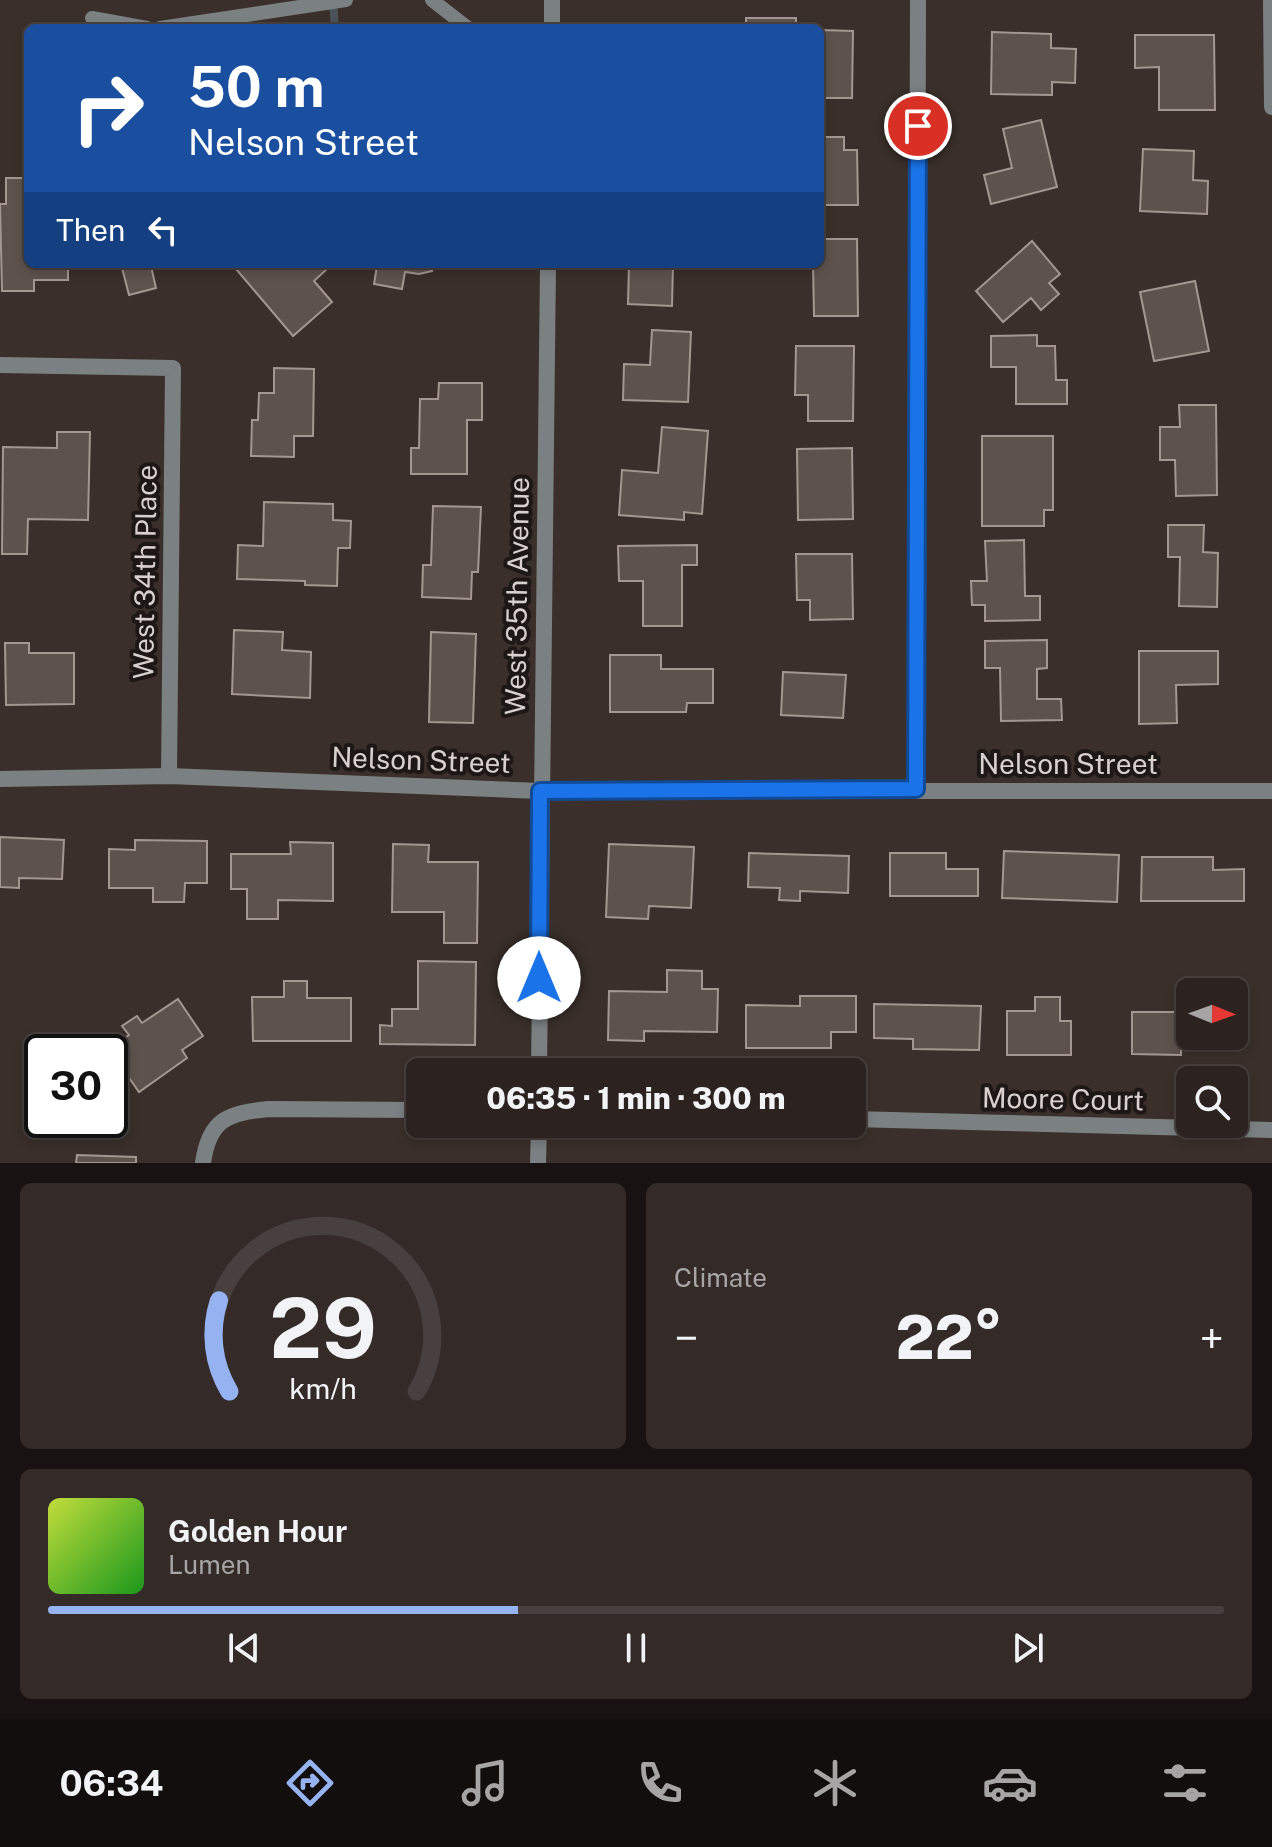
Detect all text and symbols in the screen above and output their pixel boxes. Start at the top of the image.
text: 50 m [188,54,325,120]
icon: right [56,56,160,160]
pin [884,92,952,160]
icon: arrive [896,104,940,148]
text: Nelson Street [188,121,419,163]
icon: left [141,208,185,252]
text: Then [56,212,125,248]
street label: West 34th Place [126,465,163,679]
street label: West 35th Avenue [498,477,535,715]
street label: Nelson Street [331,740,511,779]
street label: Nelson Street [978,747,1158,780]
position arrow [497,936,581,1020]
north arrow [1176,978,1248,1050]
map controls [1176,978,1248,1138]
speed limit sign: 30 [24,1034,128,1138]
button: search [1176,1066,1248,1138]
text: 06:35 · 1 min · 300 m [486,1080,786,1116]
street label: Moore Court [982,1081,1144,1116]
text: Climate [674,1262,767,1293]
text: 29 [269,1279,377,1377]
text: 22° [895,1302,1003,1373]
text: − [674,1312,698,1364]
text: + [1200,1312,1224,1364]
text: km/h [289,1372,357,1405]
text: Golden Hour [168,1513,347,1549]
text: Lumen [168,1549,251,1580]
icon: previous [222,1626,266,1670]
icon: pause [614,1626,658,1670]
icon: next [1006,1626,1050,1670]
icon: directions [282,1755,338,1811]
icon: music [457,1755,513,1811]
icon: phone [632,1755,688,1811]
icon: climate [807,1755,863,1811]
icon: car [982,1755,1038,1811]
icon: filters [1157,1755,1213,1811]
text: 06:34 [59,1762,163,1804]

